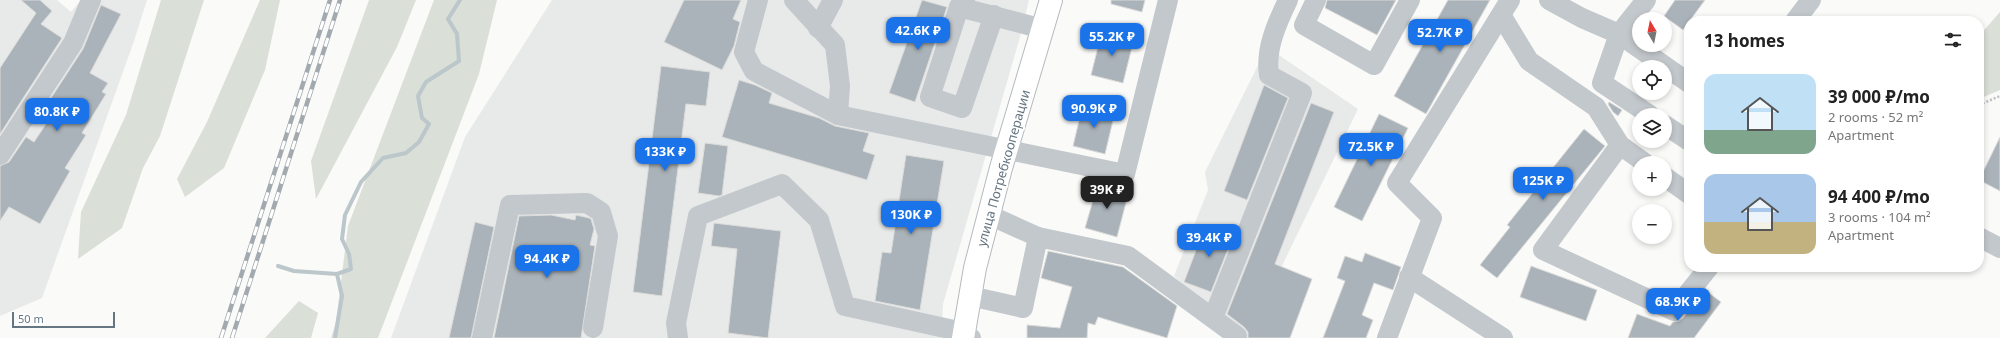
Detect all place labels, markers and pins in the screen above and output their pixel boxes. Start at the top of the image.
pin: 42.6K ₽ [881,17,955,51]
pin: 52.7K ₽ [1403,19,1477,53]
pin: 55.2K ₽ [1075,23,1149,57]
pin: 90.9K ₽ [1057,95,1131,129]
pin: 80.8K ₽ [20,98,94,132]
pin: 72.5K ₽ [1334,133,1408,167]
pin: 133K ₽ [632,138,698,172]
pin: 125K ₽ [1510,167,1576,201]
pin: 39K ₽ [1079,176,1135,210]
pin: 130K ₽ [878,201,944,235]
pin: 39.4K ₽ [1172,224,1246,258]
pin: 94.4K ₽ [510,245,584,279]
pin: 68.9K ₽ [1641,288,1715,322]

